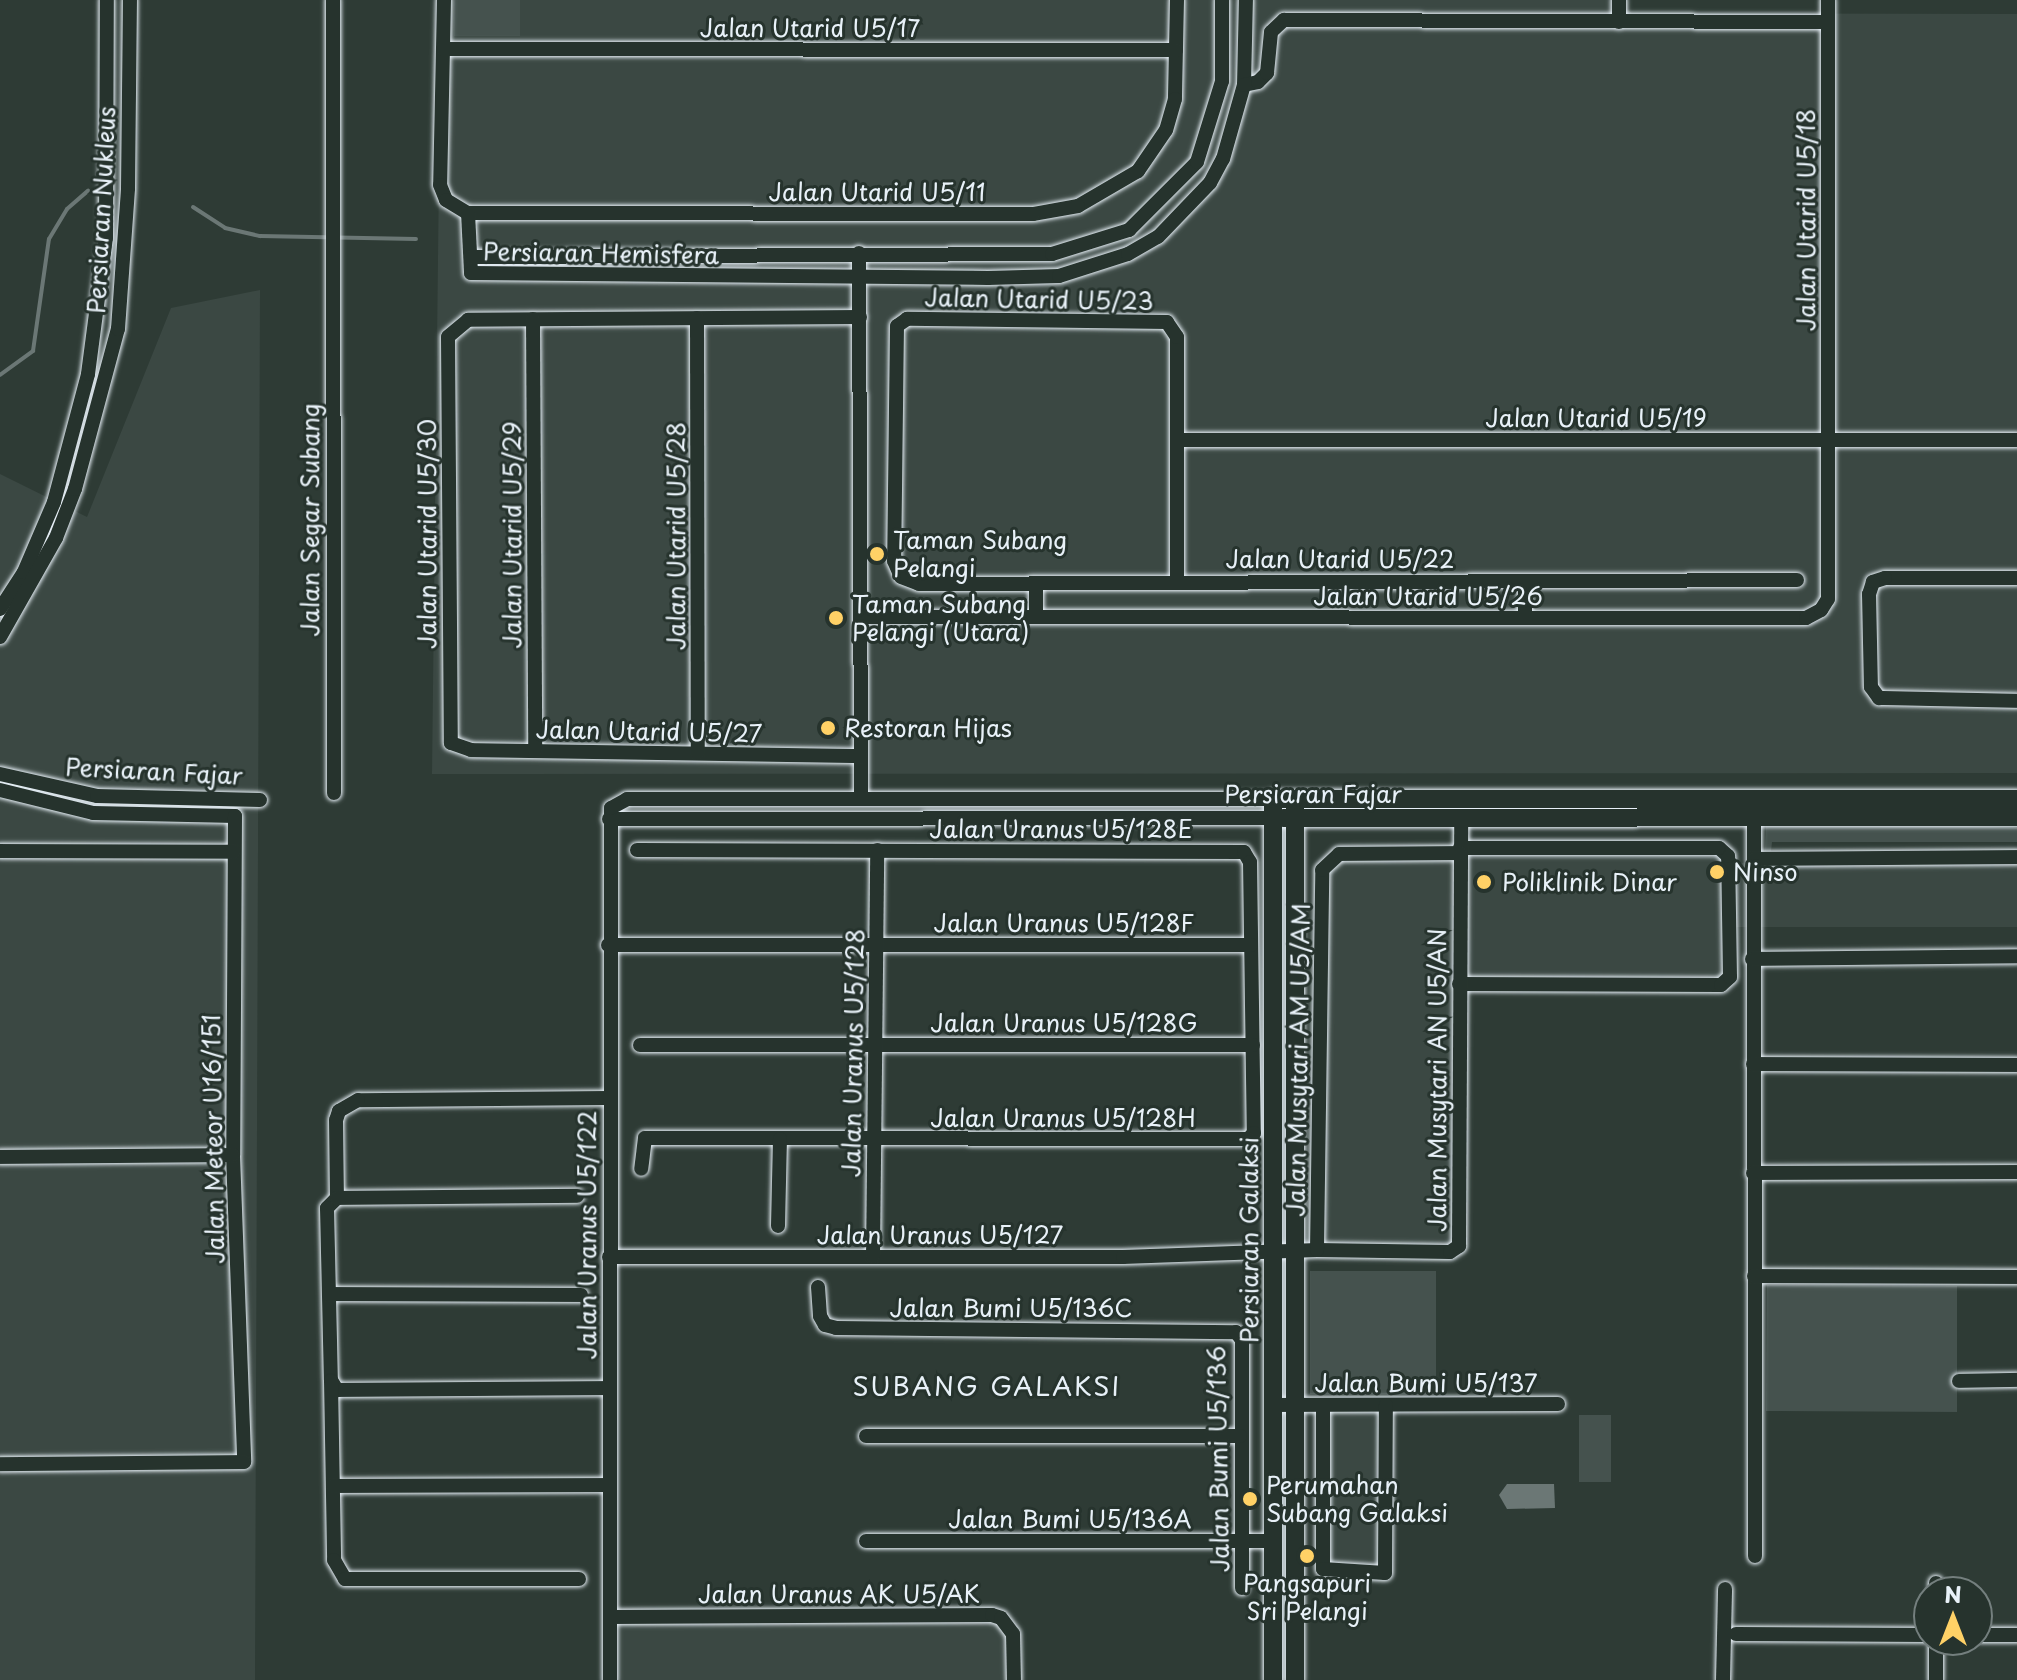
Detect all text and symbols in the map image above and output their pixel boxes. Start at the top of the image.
street label: Jalan Utarid U5/17 [699,14,921,42]
street label: Persiaran Nukleus [81,105,121,315]
street label: Jalan Utarid U5/18 [1792,108,1820,332]
street label: Jalan Utarid U5/11 [768,178,986,206]
street label: Persiaran Hemisfera [483,237,719,269]
street label: Jalan Utarid U5/23 [923,283,1155,315]
street label: Jalan Segar Subang [296,403,324,637]
street label: Jalan Utarid U5/19 [1484,404,1708,432]
street label: Jalan Utarid U5/30 [413,418,441,650]
street label: Jalan Utarid U5/29 [498,420,526,650]
street label: Jalan Utarid U5/28 [662,421,690,651]
place label: Taman Subang Pelangi [893,526,1066,582]
marker: Taman Subang Pelangi [868,545,886,563]
street label: Jalan Utarid U5/22 [1225,545,1455,573]
street label: Jalan Utarid U5/26 [1312,582,1544,610]
place label: Taman Subang Pelangi (Utara) [852,590,1029,646]
marker: Taman Subang Pelangi (Utara) [827,609,845,627]
place label: Restoran Hijas [844,714,1012,742]
street label: Jalan Utarid U5/27 [535,715,763,747]
marker: Restoran Hijas [819,719,837,737]
street label: Persiaran Fajar [64,752,244,790]
street label: Persiaran Fajar [1224,780,1402,808]
street label: Jalan Uranus U5/128E [929,815,1193,843]
place label: Ninso [1733,858,1798,886]
marker: Ninso [1708,863,1726,881]
place label: Poliklinik Dinar [1502,868,1677,896]
marker: Poliklinik Dinar [1473,871,1495,893]
street label: Jalan Musytari AM U5/AM [1281,902,1315,1218]
street label: Jalan Uranus U5/128F [933,909,1195,937]
street label: Jalan Musytari AN U5/AN [1423,926,1451,1234]
street label: Jalan Uranus U5/128 [836,928,870,1178]
street label: Jalan Uranus U5/128G [930,1009,1198,1037]
street label: Jalan Meteor U16/151 [196,1013,230,1265]
street label: Jalan Uranus U5/128H [929,1104,1197,1132]
street label: Jalan Uranus U5/122 [573,1110,601,1360]
street label: Persiaran Galaksi [1235,1137,1263,1343]
street label: Jalan Uranus U5/127 [816,1221,1064,1249]
street label: Jalan Bumi U5/136C [889,1294,1133,1322]
street label: Jalan Bumi U5/136 [1202,1345,1234,1573]
street label: Jalan Bumi U5/137 [1314,1369,1538,1397]
district label: SUBANG GALAKSI [851,1370,1123,1402]
place label: Perumahan Subang Galaksi [1266,1471,1448,1527]
marker: Perumahan Subang Galaksi [1241,1490,1259,1508]
street label: Jalan Bumi U5/136A [948,1505,1192,1533]
marker: Pangsapuri Sri Pelangi [1298,1547,1316,1565]
place label: Pangsapuri Sri Pelangi [1243,1569,1371,1625]
north arrow [1913,1576,1993,1656]
text: N [1944,1577,1962,1610]
street label: Jalan Uranus AK U5/AK [697,1580,981,1608]

